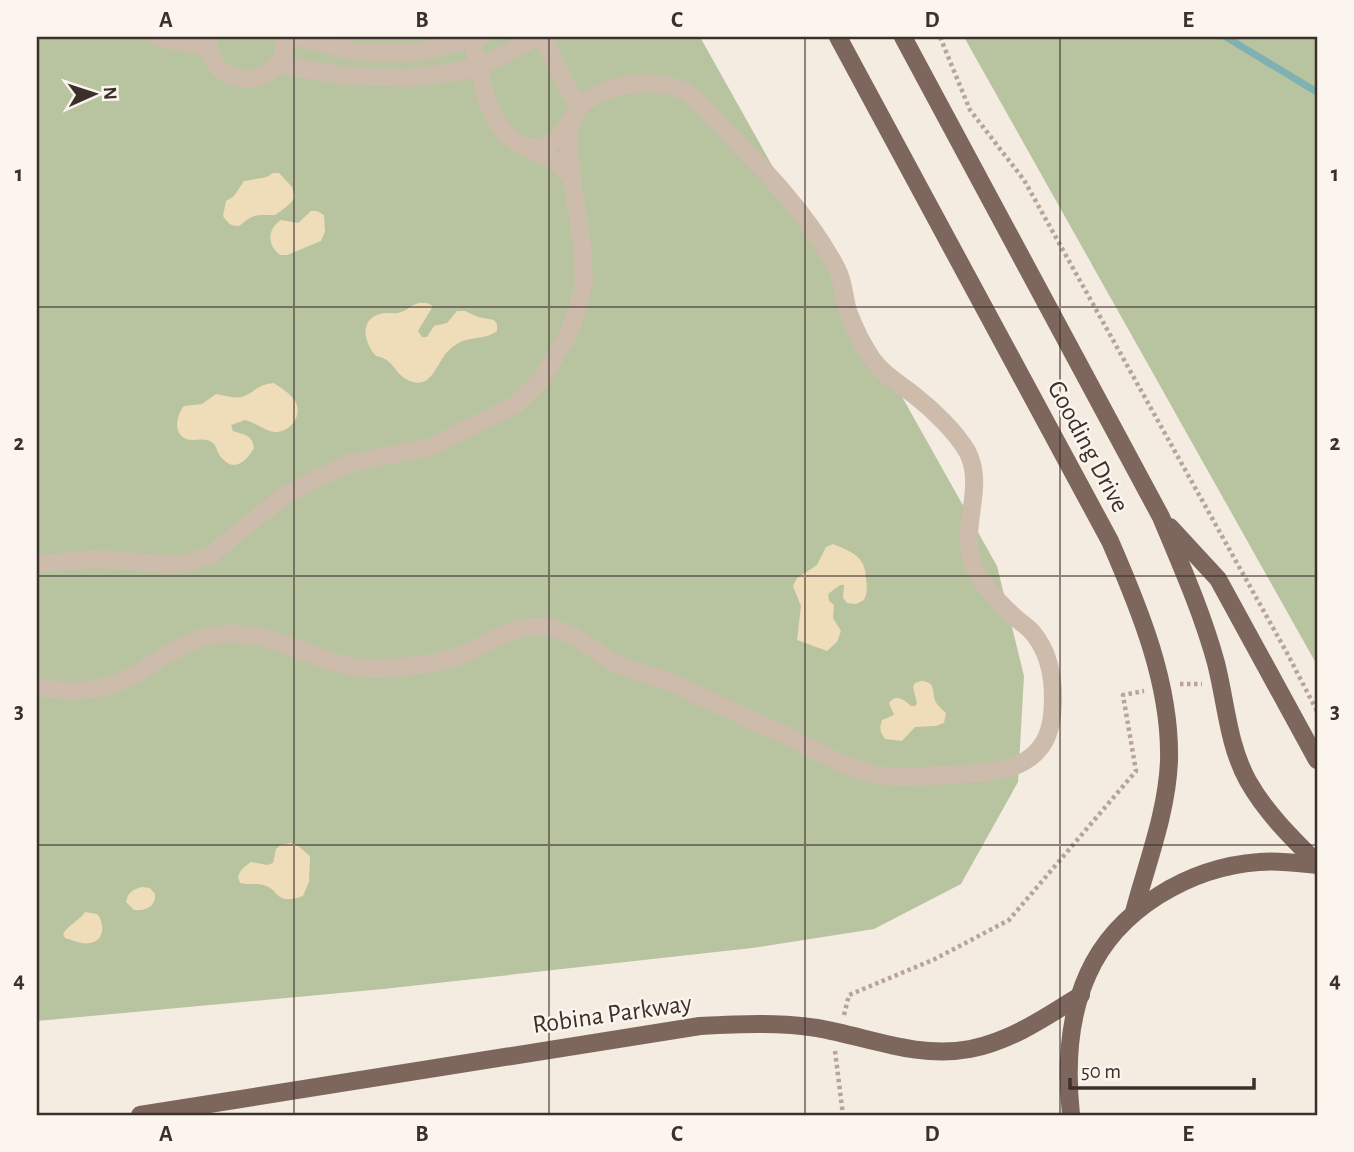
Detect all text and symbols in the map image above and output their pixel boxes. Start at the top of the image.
text: A [159,9,173,32]
text: B [415,9,429,32]
text: C [671,9,683,32]
text: D [924,9,940,32]
text: E [1182,9,1194,32]
north arrow [60,60,130,130]
text: N [100,86,119,100]
text: 1 [15,163,23,186]
text: 1 [1331,163,1339,186]
street label: Gooding Drive [1043,376,1134,517]
text: 2 [14,432,25,455]
text: 2 [1330,432,1341,455]
text: 3 [14,700,24,723]
text: 3 [1330,700,1340,723]
text: 4 [13,969,25,992]
text: 4 [1329,969,1341,992]
street label: Robina Parkway [531,990,693,1038]
scale bar [1070,1047,1254,1091]
text: 50 m [1081,1061,1121,1082]
text: A [159,1123,173,1146]
text: B [415,1123,429,1146]
text: C [671,1123,683,1146]
text: D [924,1123,940,1146]
text: E [1182,1123,1194,1146]

